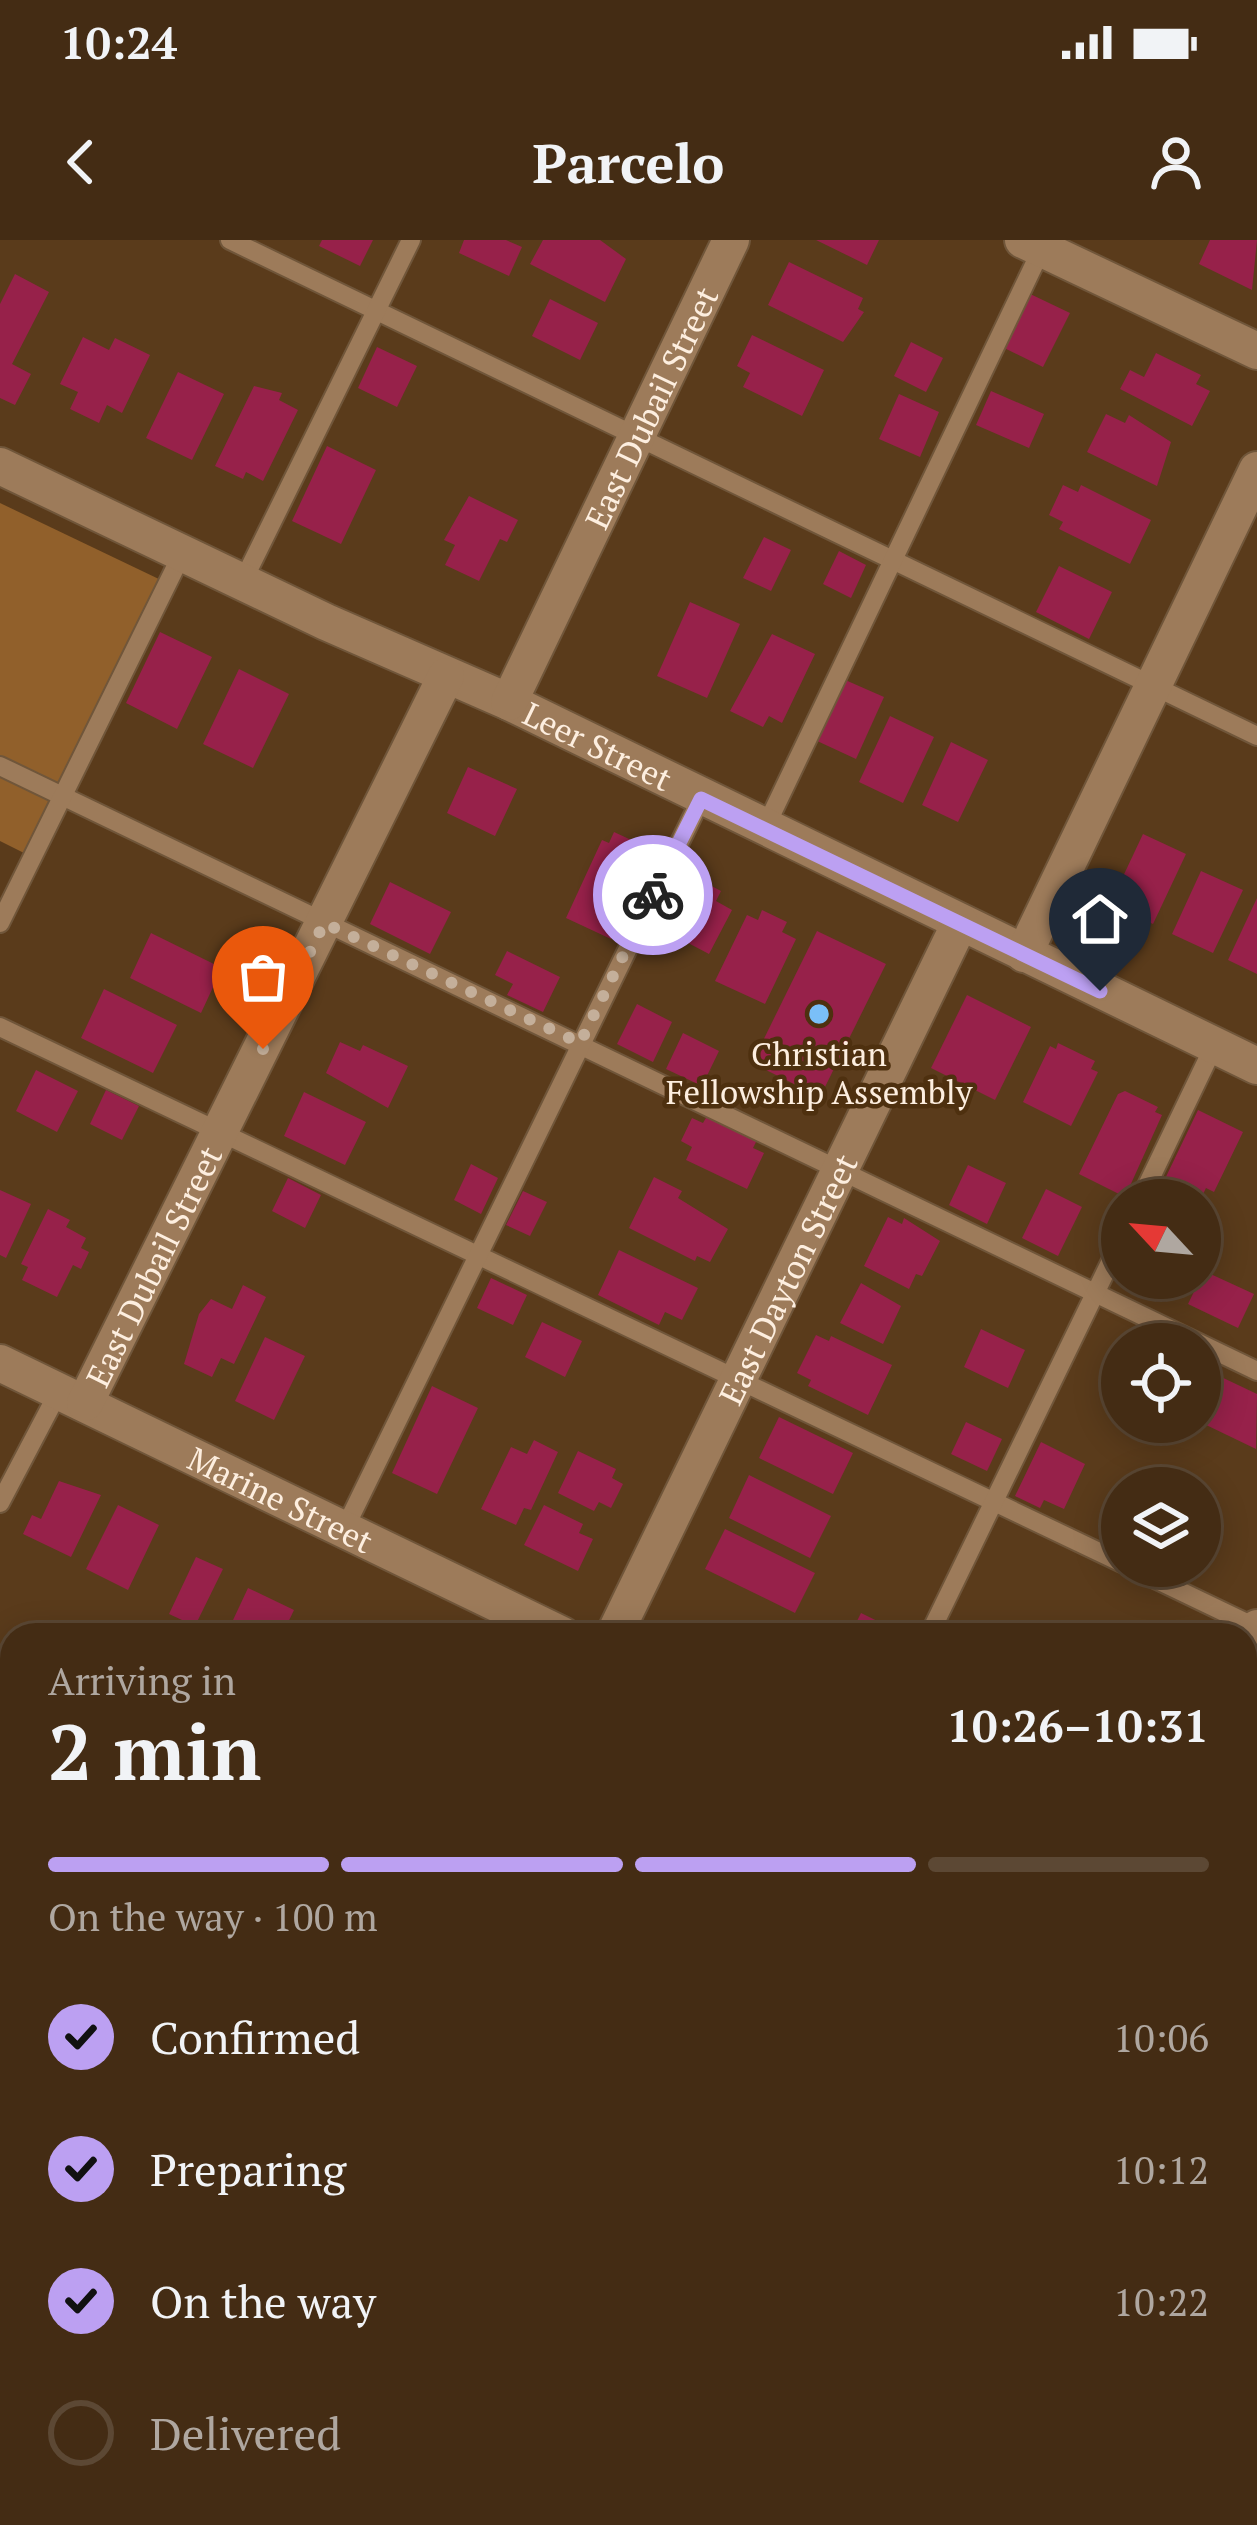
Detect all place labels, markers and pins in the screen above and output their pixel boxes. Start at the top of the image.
pin [1049,868,1151,991]
pin [212,926,314,1049]
marker: Christian Fellowship Assembly [806,1001,832,1027]
place label: Christian Fellowship Assembly [666,1032,974,1113]

